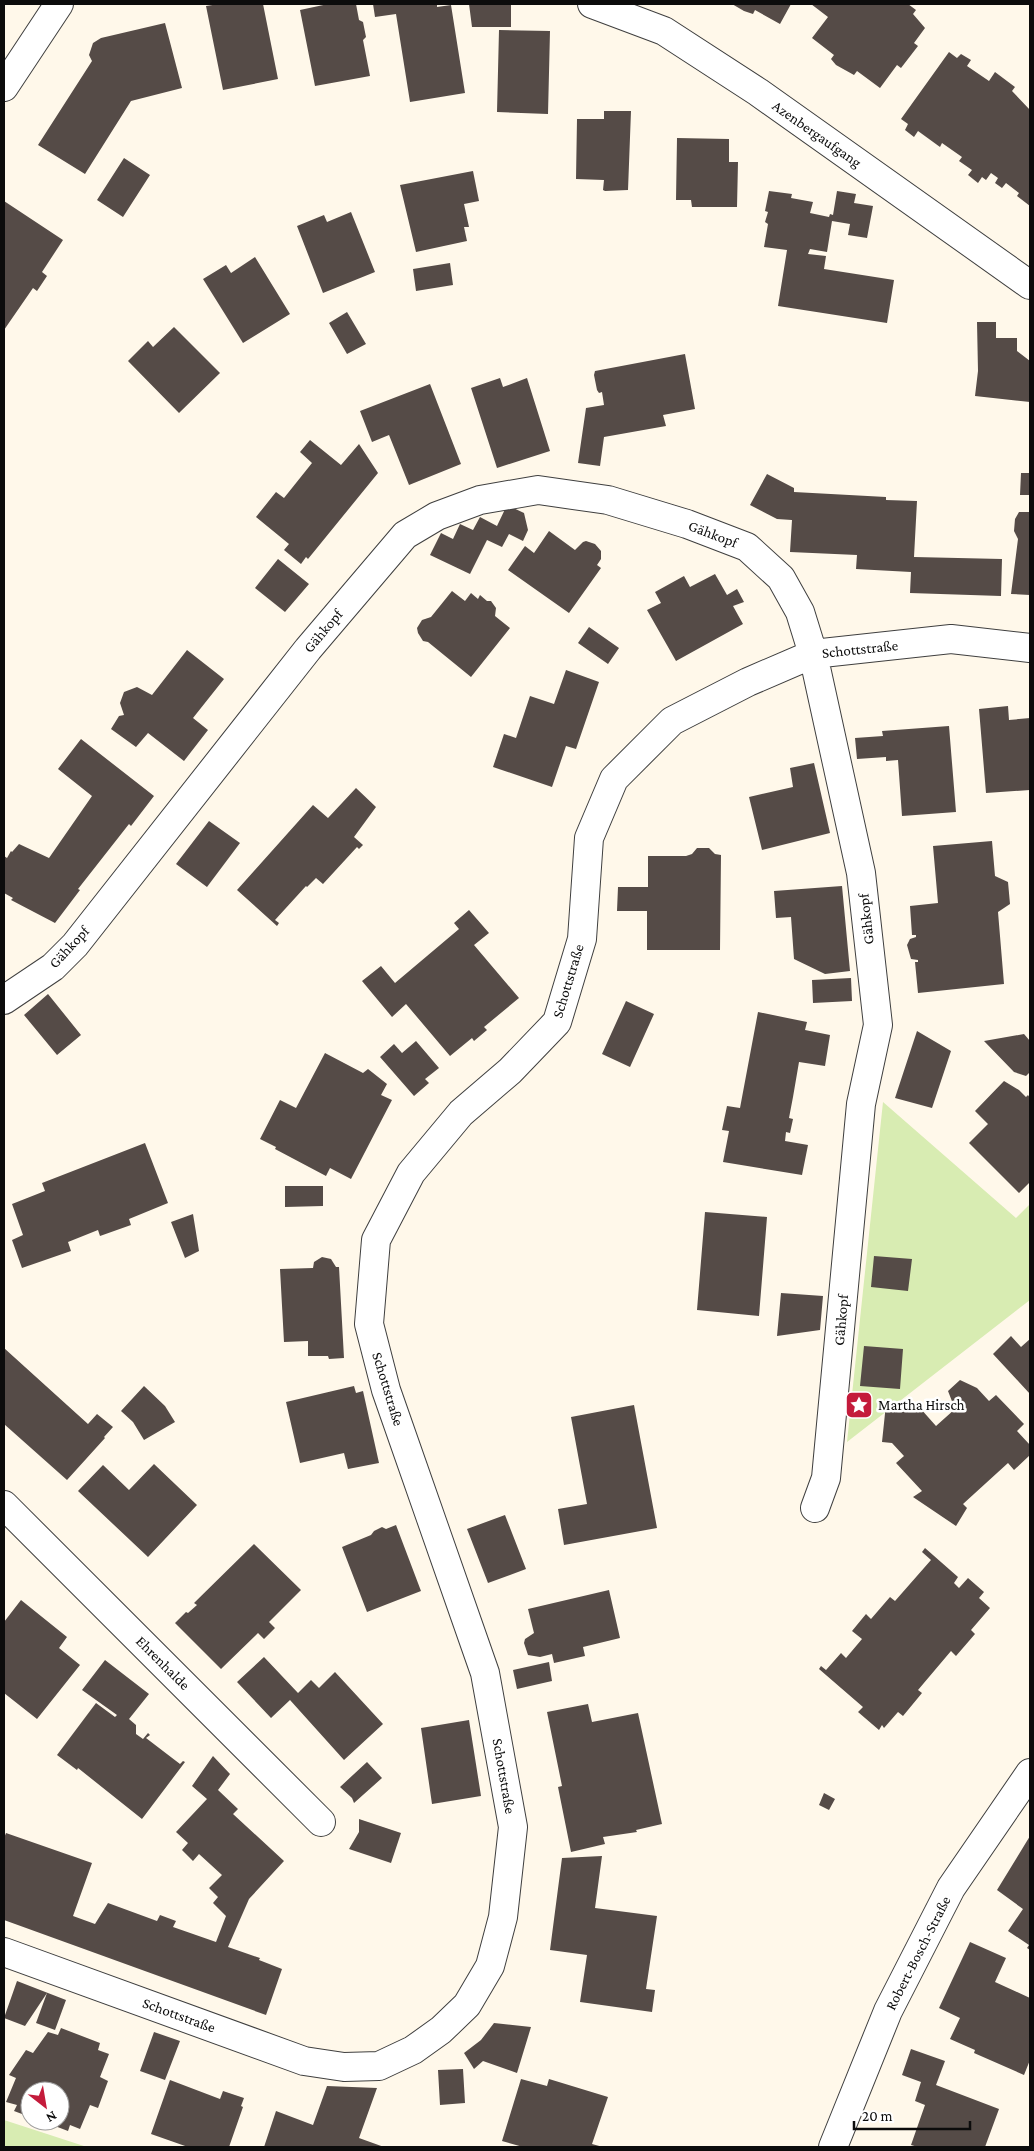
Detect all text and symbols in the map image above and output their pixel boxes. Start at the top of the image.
street label: Azenbergaufgang [769,97,864,171]
street label: Gähkopf [686,517,741,552]
street label: Gähkopf [300,605,347,656]
street label: Schottstraße [821,637,899,661]
street label: Gähkopf [855,891,878,945]
street label: Gähkopf [46,922,94,972]
street label: Schottstraße [549,942,587,1020]
street label: Gähkopf [831,1292,852,1346]
street label: Schottstraße [369,1350,407,1428]
place icon: Martha Hirsch [844,1390,874,1420]
place label: Martha Hirsch [878,1397,965,1413]
street label: Ehrenhalde [133,1633,193,1693]
street label: Schottstraße [490,1737,519,1815]
street label: Robert-Bosch-Straße [882,1893,954,2013]
street label: Schottstraße [140,1994,218,2036]
north arrow [20,2081,70,2131]
scale bar [854,2098,970,2130]
text: N [43,2108,60,2127]
text: 20 m [862,2108,893,2124]

